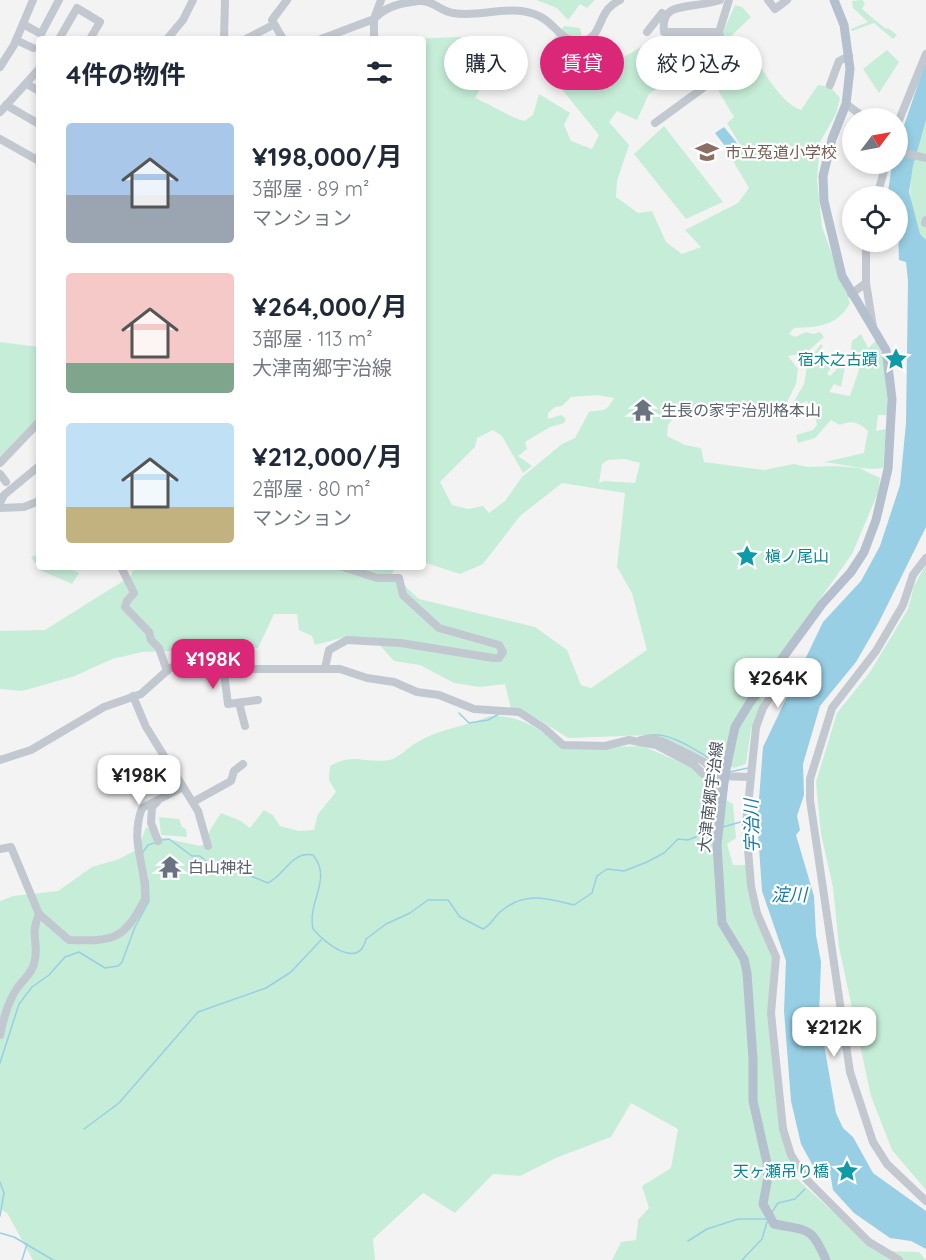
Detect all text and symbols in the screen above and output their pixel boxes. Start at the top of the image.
chip: 購入 [444,36,528,90]
chip: 賃貸 [540,36,624,90]
chip: 絞り込み [636,36,762,90]
icon: filters [363,56,396,89]
text: 4件の物件 [66,58,185,91]
north arrow [842,108,908,174]
map controls [842,108,908,252]
school or university icon: 市立菟道小学校 [694,139,720,165]
text: ¥198,000/月 [252,140,402,173]
place label: 市立菟道小学校 [725,142,837,162]
icon: home [114,147,186,219]
text: 3部屋 · 89 m² [252,176,369,201]
button: locate [842,186,908,252]
text: マンション [252,205,352,230]
text: ¥264,000/月 [252,290,408,323]
icon: home [114,297,186,369]
text: 3部屋 · 113 m² [252,326,373,351]
place icon: 宿木之古蹟 [883,346,909,372]
place label: 宿木之古蹟 [798,349,878,369]
text: 大津南郷宇治線 [252,355,392,380]
temple icon: 生長の家宇治別格本山 [630,397,656,423]
place label: 生長の家宇治別格本山 [661,400,821,420]
text: ¥212,000/月 [252,440,403,473]
icon: home [114,447,186,519]
text: 2部屋 · 80 m² [252,476,371,501]
text: マンション [252,505,352,530]
place icon: 槇ノ尾山 [734,543,760,569]
place label: 槇ノ尾山 [765,546,829,566]
pin: ¥198K [171,639,255,690]
text: ¥198K [185,646,241,671]
pin: ¥264K [736,658,820,709]
text: ¥264K [748,665,808,690]
street label: 大津南郷宇治線 [693,740,727,854]
pin: ¥198K [97,755,181,806]
text: ¥198K [111,762,167,787]
water label: 宇治川 [739,797,763,853]
temple icon: 白山神社 [157,854,183,880]
place label: 白山神社 [188,857,252,877]
water label: 淀川 [771,883,809,906]
pin: ¥212K [792,1007,876,1058]
text: ¥212K [806,1014,862,1039]
place icon: 天ヶ瀬吊り橋 [834,1158,860,1184]
place label: 天ヶ瀬吊り橋 [733,1161,829,1181]

